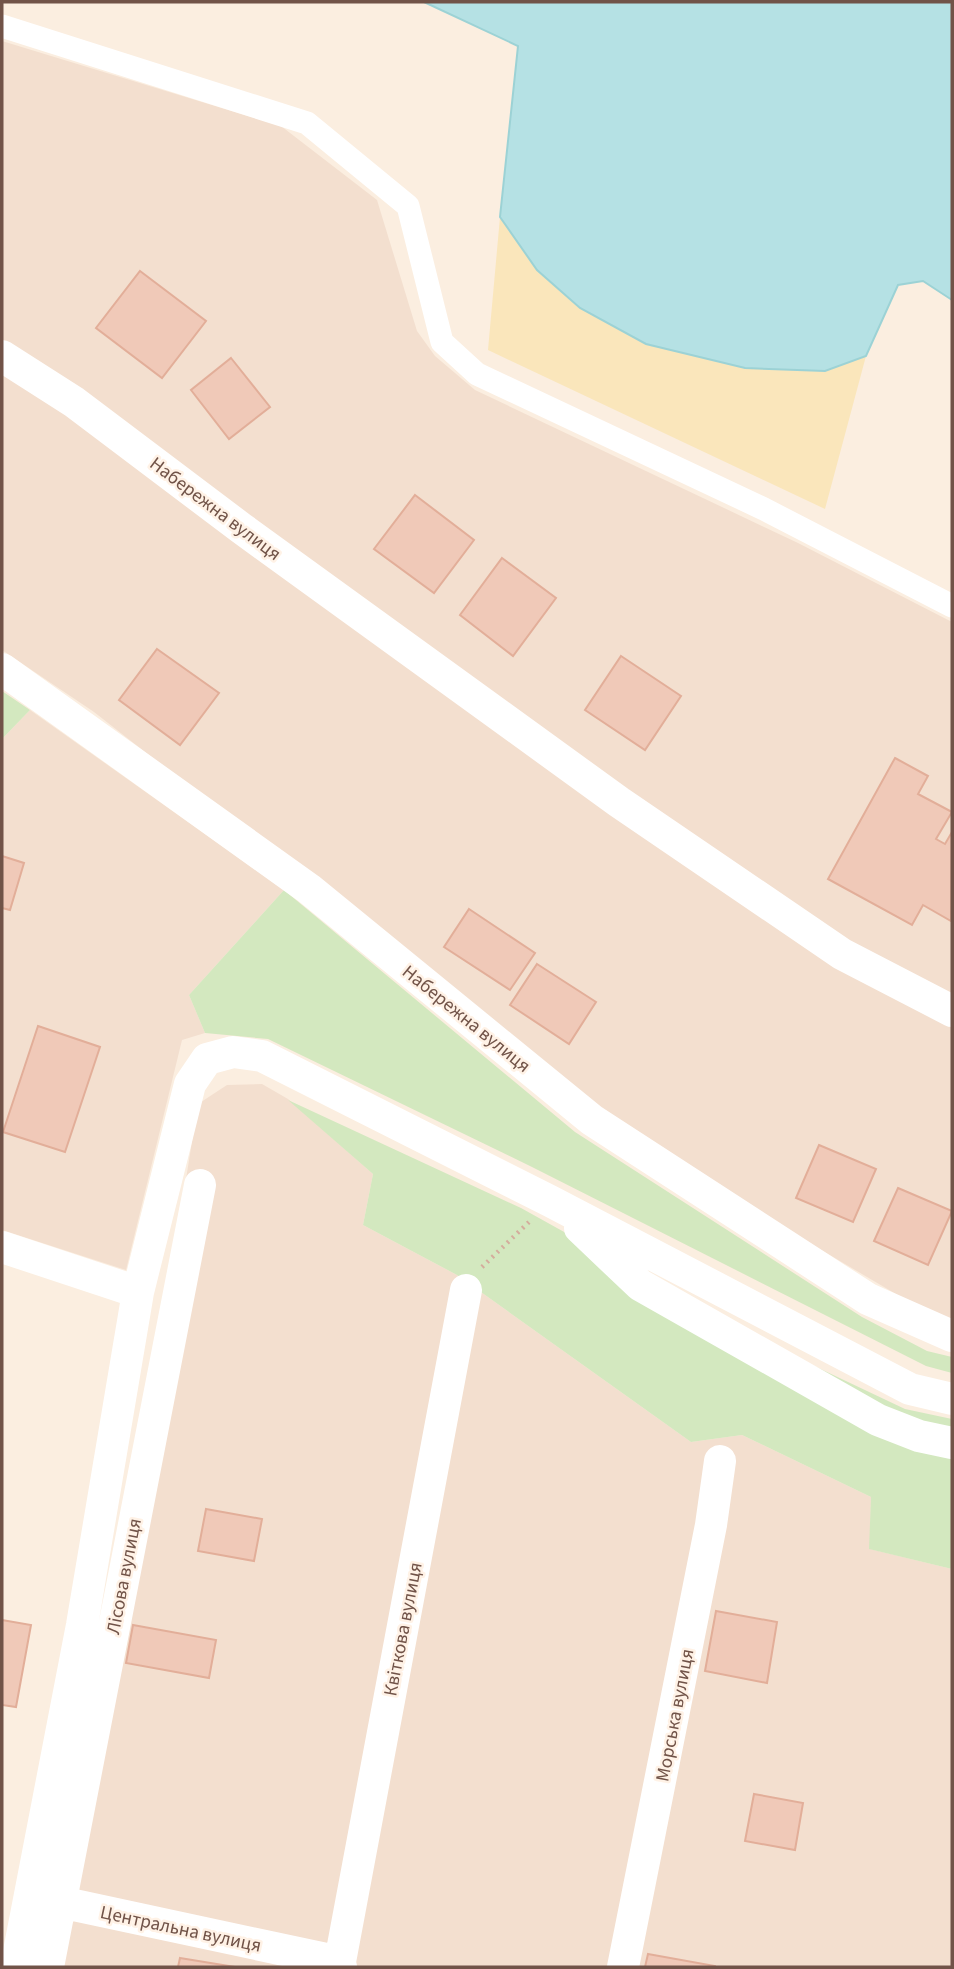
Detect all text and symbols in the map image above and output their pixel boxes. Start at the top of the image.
street label: Набережна вулиця [144,451,286,568]
street label: Набережна вулиця [396,959,536,1079]
street label: Лісова вулиця [100,1516,149,1637]
street label: Квіткова вулиця [377,1560,430,1699]
street label: Морська вулиця [649,1647,702,1784]
street label: Центральна вулиця [98,1899,264,1960]

